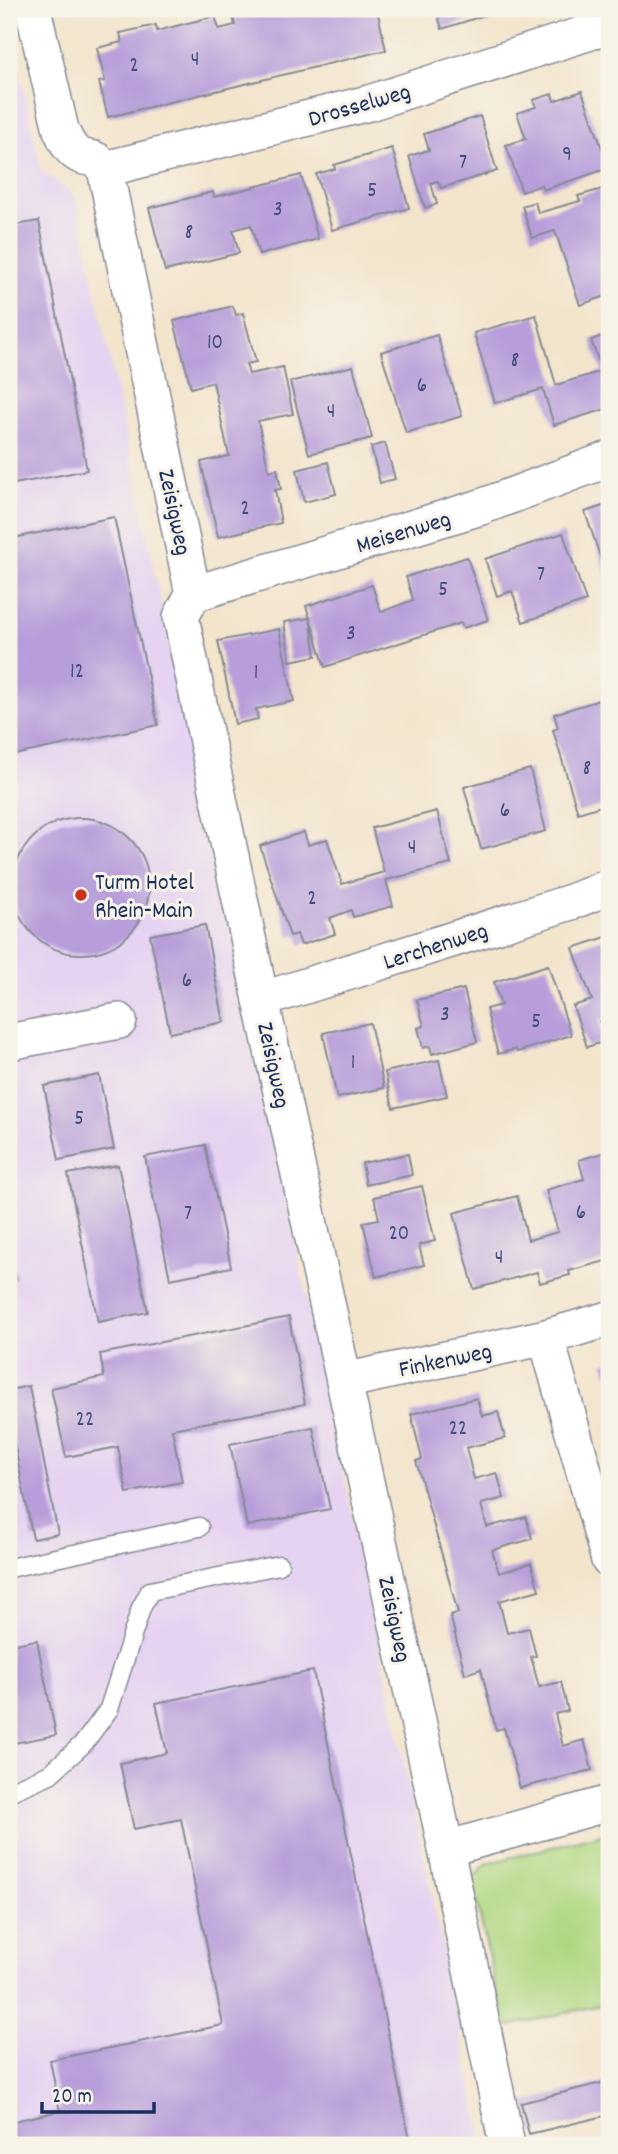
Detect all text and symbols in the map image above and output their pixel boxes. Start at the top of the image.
house number: 4 [191,46,199,76]
house number: 2 [129,52,139,82]
street label: Drosselweg [305,76,415,138]
house number: 9 [562,141,572,171]
house number: 7 [459,149,467,179]
house number: 5 [367,177,377,207]
house number: 3 [273,196,283,226]
house number: 8 [185,219,193,249]
house number: 10 [207,329,223,359]
house number: 8 [511,347,519,377]
house number: 6 [417,372,427,402]
house number: 4 [327,398,335,428]
street label: Zeisigweg [147,467,199,559]
house number: 2 [240,495,250,525]
street label: Meisenweg [352,503,455,564]
house number: 7 [537,561,545,591]
house number: 5 [438,576,448,606]
house number: 3 [346,620,356,650]
house number: 12 [70,658,84,688]
house number: 1 [254,659,258,689]
house number: 8 [583,755,591,785]
house number: 6 [500,797,510,827]
house number: 4 [408,834,416,864]
place label: Turm Hotel Rhein-Main [95,867,194,929]
house number: 2 [307,885,317,915]
marker: Turm Hotel Rhein-Main [73,887,89,903]
street label: Lerchenweg [379,915,493,981]
house number: 6 [182,967,192,997]
house number: 3 [440,1001,450,1031]
house number: 5 [531,1008,541,1038]
street label: Zeisigweg [246,1020,298,1112]
house number: 1 [351,1049,355,1079]
house number: 5 [74,1105,84,1135]
house number: 6 [576,1199,586,1229]
house number: 7 [184,1200,192,1230]
house number: 20 [389,1220,409,1250]
house number: 4 [495,1244,503,1274]
street label: Finkenweg [396,1336,495,1388]
house number: 22 [76,1406,94,1436]
house number: 22 [449,1415,467,1445]
street label: Zeisigweg [367,1574,419,1666]
scale bar [42,2070,154,2114]
text: 20 m [52,2083,92,2113]

